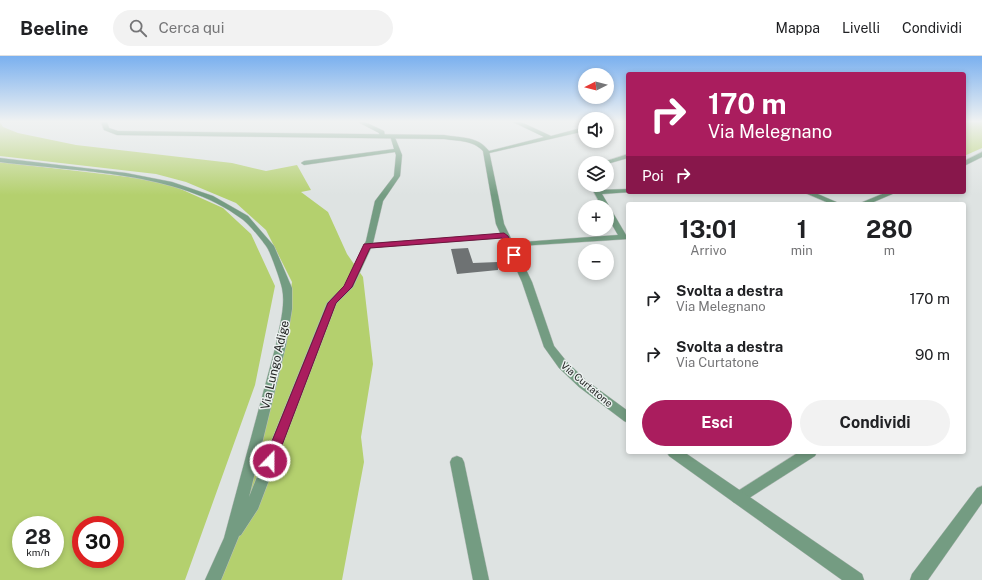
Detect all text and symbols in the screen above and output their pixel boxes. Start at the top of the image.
search box [113,10,393,46]
text: Beeline [20,17,89,39]
icon: search [127,17,149,39]
text: Cerca qui [159,19,224,36]
text: Mappa [776,20,820,36]
text: Livelli [842,20,880,36]
text: Condividi [902,20,962,36]
north arrow [578,68,614,104]
map controls [578,68,614,280]
text: 170 m [708,87,787,120]
icon: right [642,88,694,140]
button: sound [578,112,614,148]
text: Via Melegnano [708,121,832,142]
button: layers [578,156,614,192]
icon: right [672,164,694,186]
text: Poi [642,167,664,184]
button: + [578,200,614,236]
text: 13:01 [679,215,738,243]
text: 1 [797,215,807,243]
text: 280 [866,215,913,243]
pin [497,238,531,272]
text: Arrivo [690,243,727,258]
text: min [791,243,813,258]
text: m [884,243,895,258]
icon: arrive [503,244,525,266]
button: − [578,244,614,280]
text: Svolta a destra [676,282,783,299]
icon: right [642,287,664,309]
text: 170 m [909,290,950,307]
text: Via Melegnano [676,299,766,314]
street label: Via Lungo Adige [258,319,292,411]
text: Svolta a destra [676,338,783,355]
icon: right [642,343,664,365]
text: 90 m [915,346,950,363]
text: Via Curtatone [676,355,759,370]
street label: Via Curtatone [559,359,616,409]
button: Esci [642,400,792,446]
button: Condividi [800,400,950,446]
position arrow [249,440,291,482]
speed limit sign: 30 [72,516,124,568]
text: 28 [25,525,51,549]
text: km/h [26,546,50,558]

